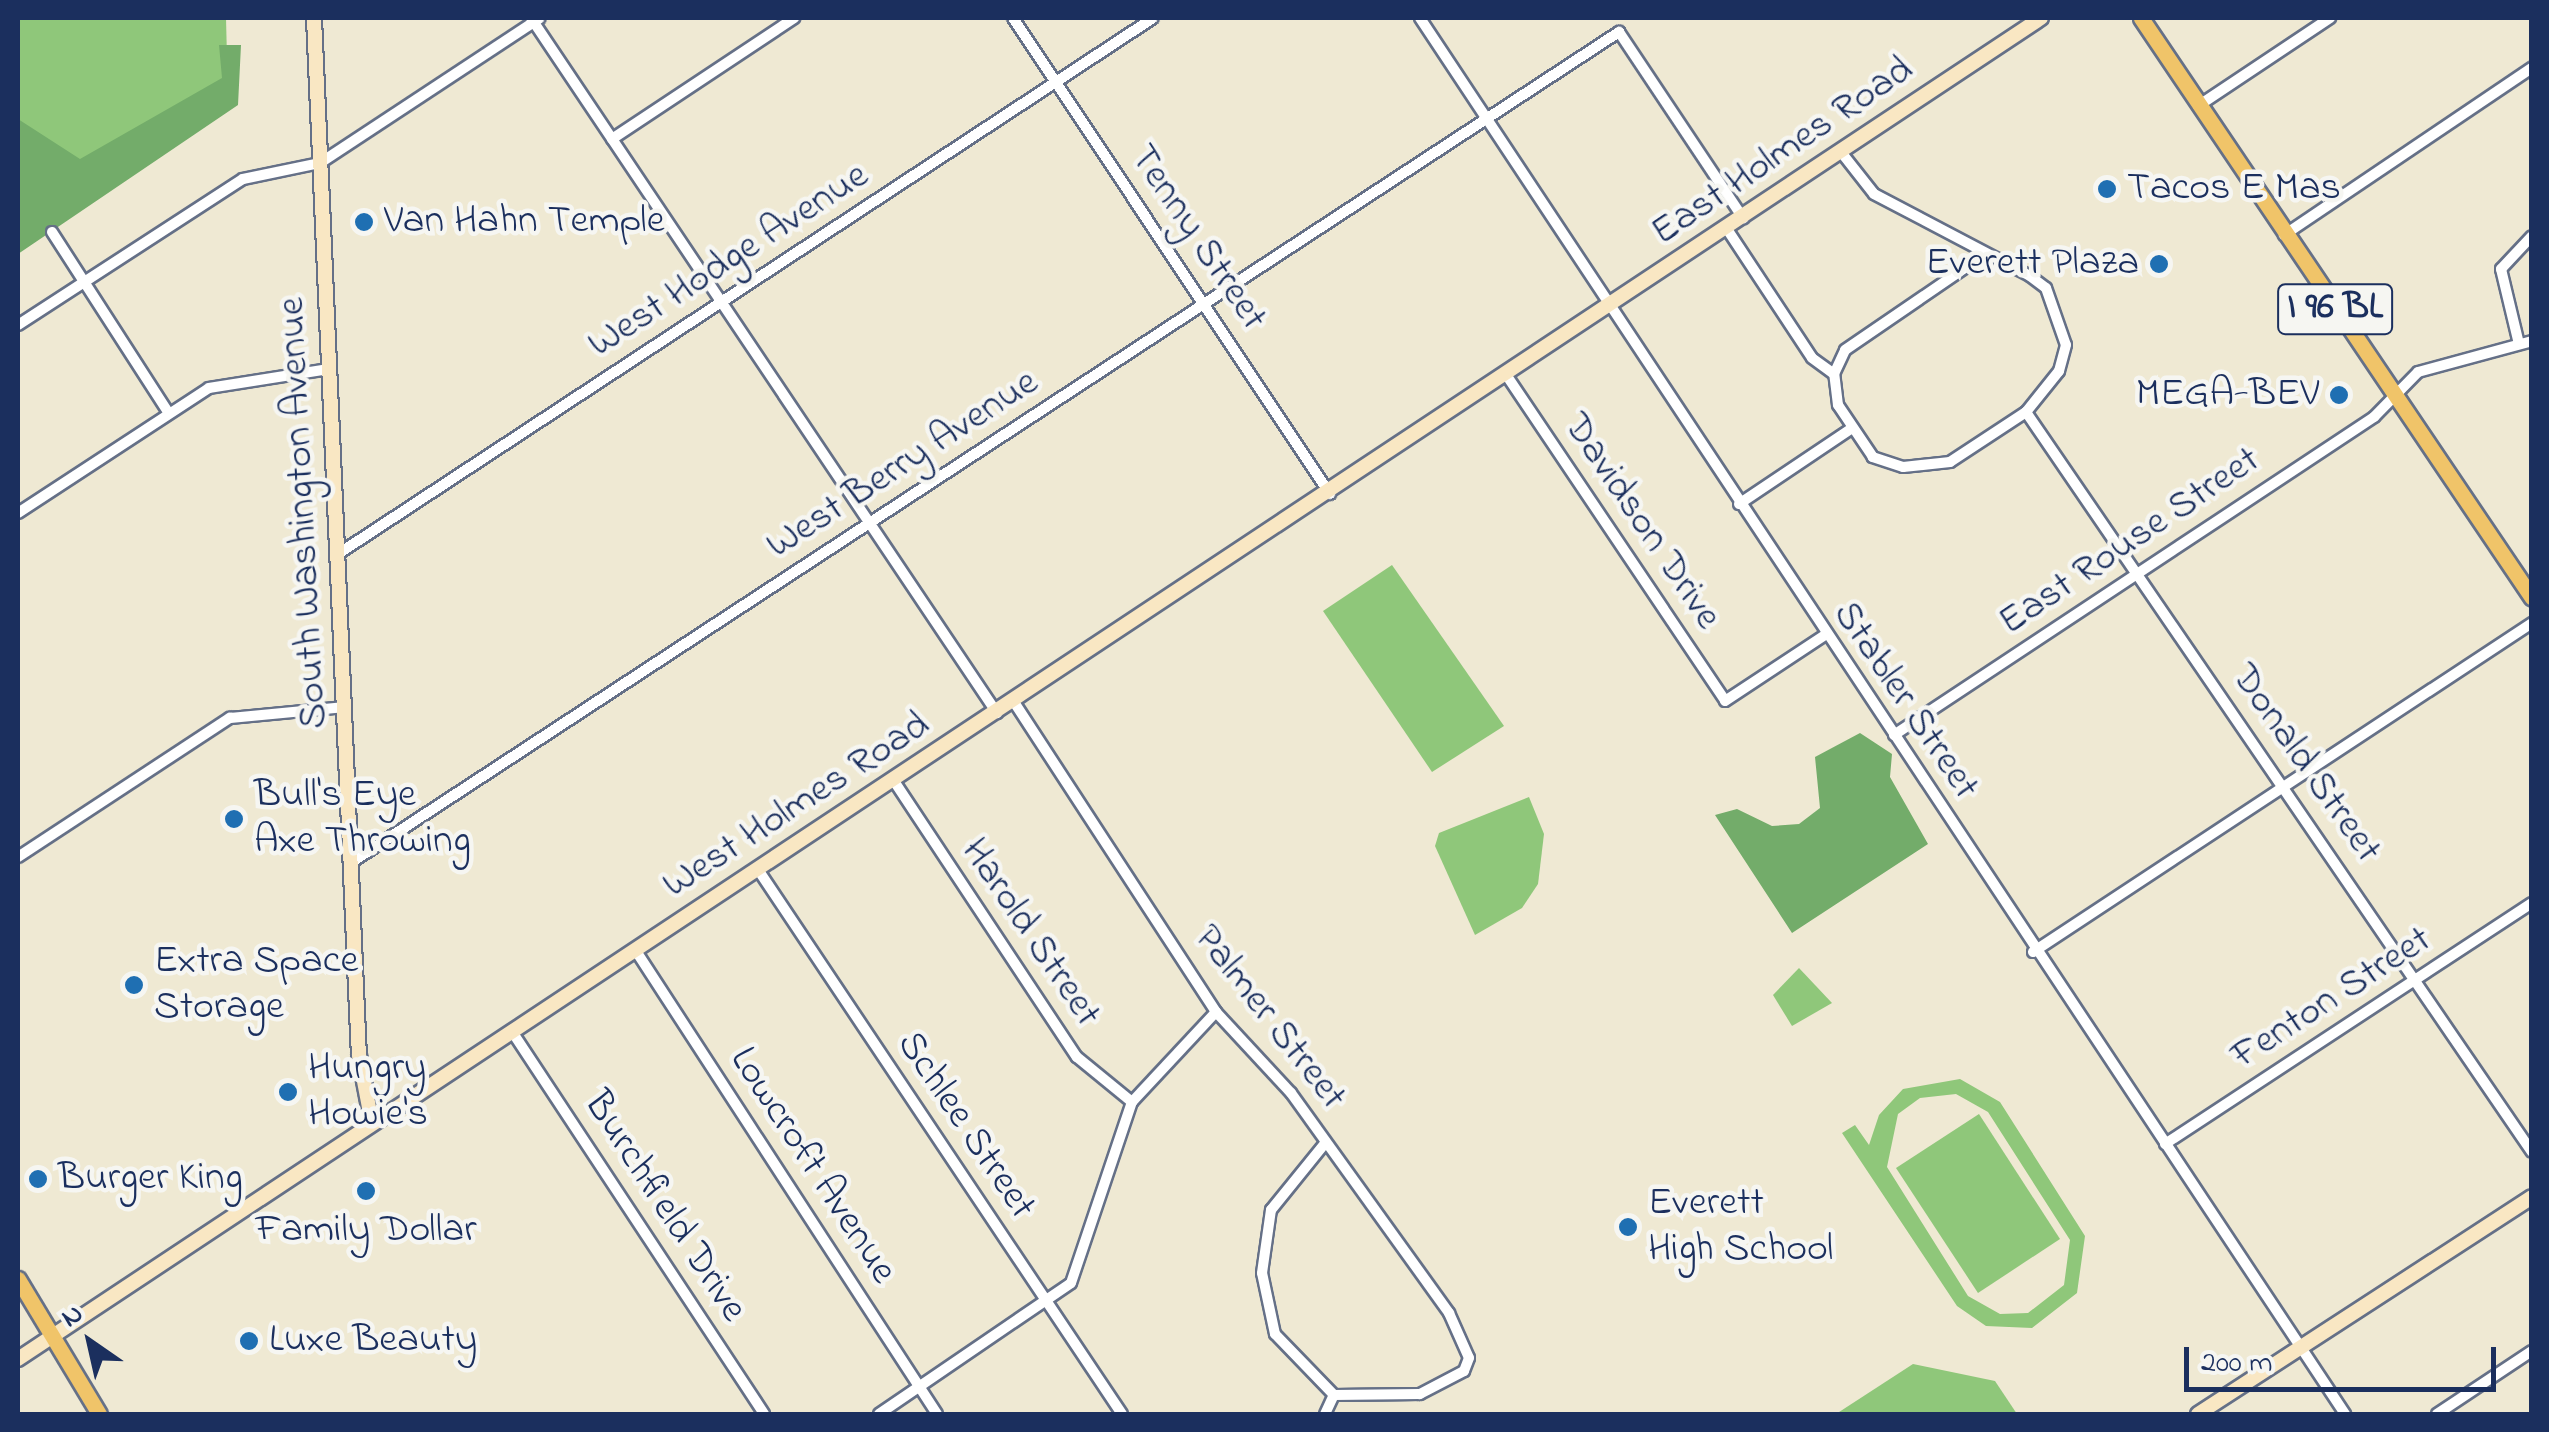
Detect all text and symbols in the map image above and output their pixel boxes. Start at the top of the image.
street label: East Holmes Road [1643,47,1923,257]
street label: Tenny Street [1117,136,1277,340]
street label: West Hodge Avenue [580,152,878,370]
place label: Tacos E Mas [2127,165,2341,213]
marker: Tacos E Mas [2096,178,2118,200]
place label: Van Hahn Temple [384,198,665,246]
marker: Van Hahn Temple [353,211,375,233]
place label: Everett Plaza [1926,240,2139,288]
marker: Everett Plaza [2148,253,2170,275]
road number: I 96 BL [2275,276,2395,342]
street label: South Washington Avenue [269,296,339,730]
street label: West Berry Avenue [758,359,1048,571]
place label: MEGA-BEV [2136,371,2319,419]
marker: MEGA-BEV [2328,384,2350,406]
street label: Davidson Drive [1551,405,1731,639]
street label: East Rouse Street [1990,437,2270,647]
street label: Stabler Street [1821,593,1989,809]
street label: Donald Street [2219,655,2391,873]
street label: West Holmes Road [655,702,939,910]
place label: Bull's Eye Axe Throwing [254,772,471,866]
marker: Bull's Eye Axe Throwing [223,808,245,830]
street label: Harold Street [949,830,1111,1036]
street label: Palmer Street [1182,916,1356,1120]
street label: Fenton Street [2223,917,2441,1081]
place label: Extra Space Storage [154,938,358,1032]
marker: Extra Space Storage [123,974,145,996]
street label: Schlee Street [885,1023,1045,1229]
street label: Lowcroft Avenue [718,1039,906,1293]
place label: Hungry Howie's [308,1045,428,1139]
marker: Hungry Howie's [277,1081,299,1103]
street label: Burchfield Drive [572,1083,756,1331]
place label: Burger King [58,1155,243,1203]
marker: Burger King [27,1168,49,1190]
marker: Family Dollar [355,1180,377,1202]
place label: Everett High School [1648,1180,1833,1274]
place label: Family Dollar [255,1207,477,1255]
marker: Everett High School [1617,1216,1639,1238]
north arrow [40,1292,140,1392]
text: N [54,1294,92,1339]
place label: Luxe Beauty [269,1317,477,1365]
scale bar [2189,1327,2502,1389]
marker: Luxe Beauty [238,1330,260,1352]
text: 200 m [2201,1342,2273,1386]

